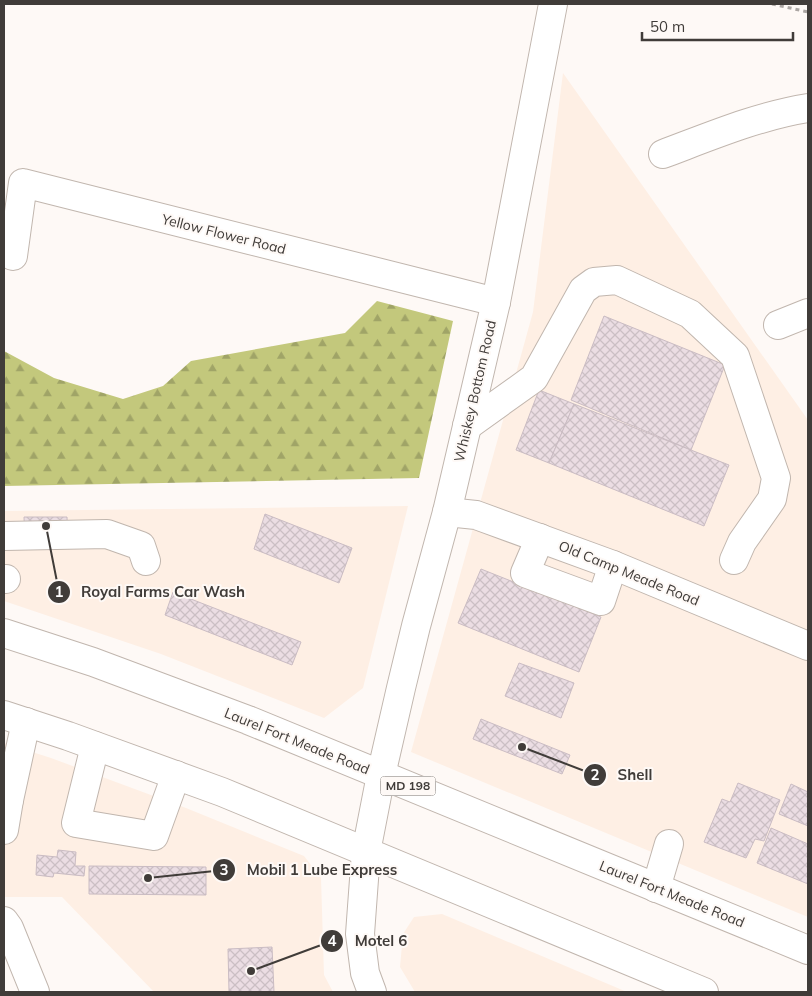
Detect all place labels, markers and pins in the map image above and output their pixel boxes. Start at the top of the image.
callout: Royal Farms Car Wash [46,577,256,607]
callout: Shell [583,760,662,790]
callout: Mobil 1 Lube Express [211,855,407,885]
callout: Motel 6 [320,926,418,956]

